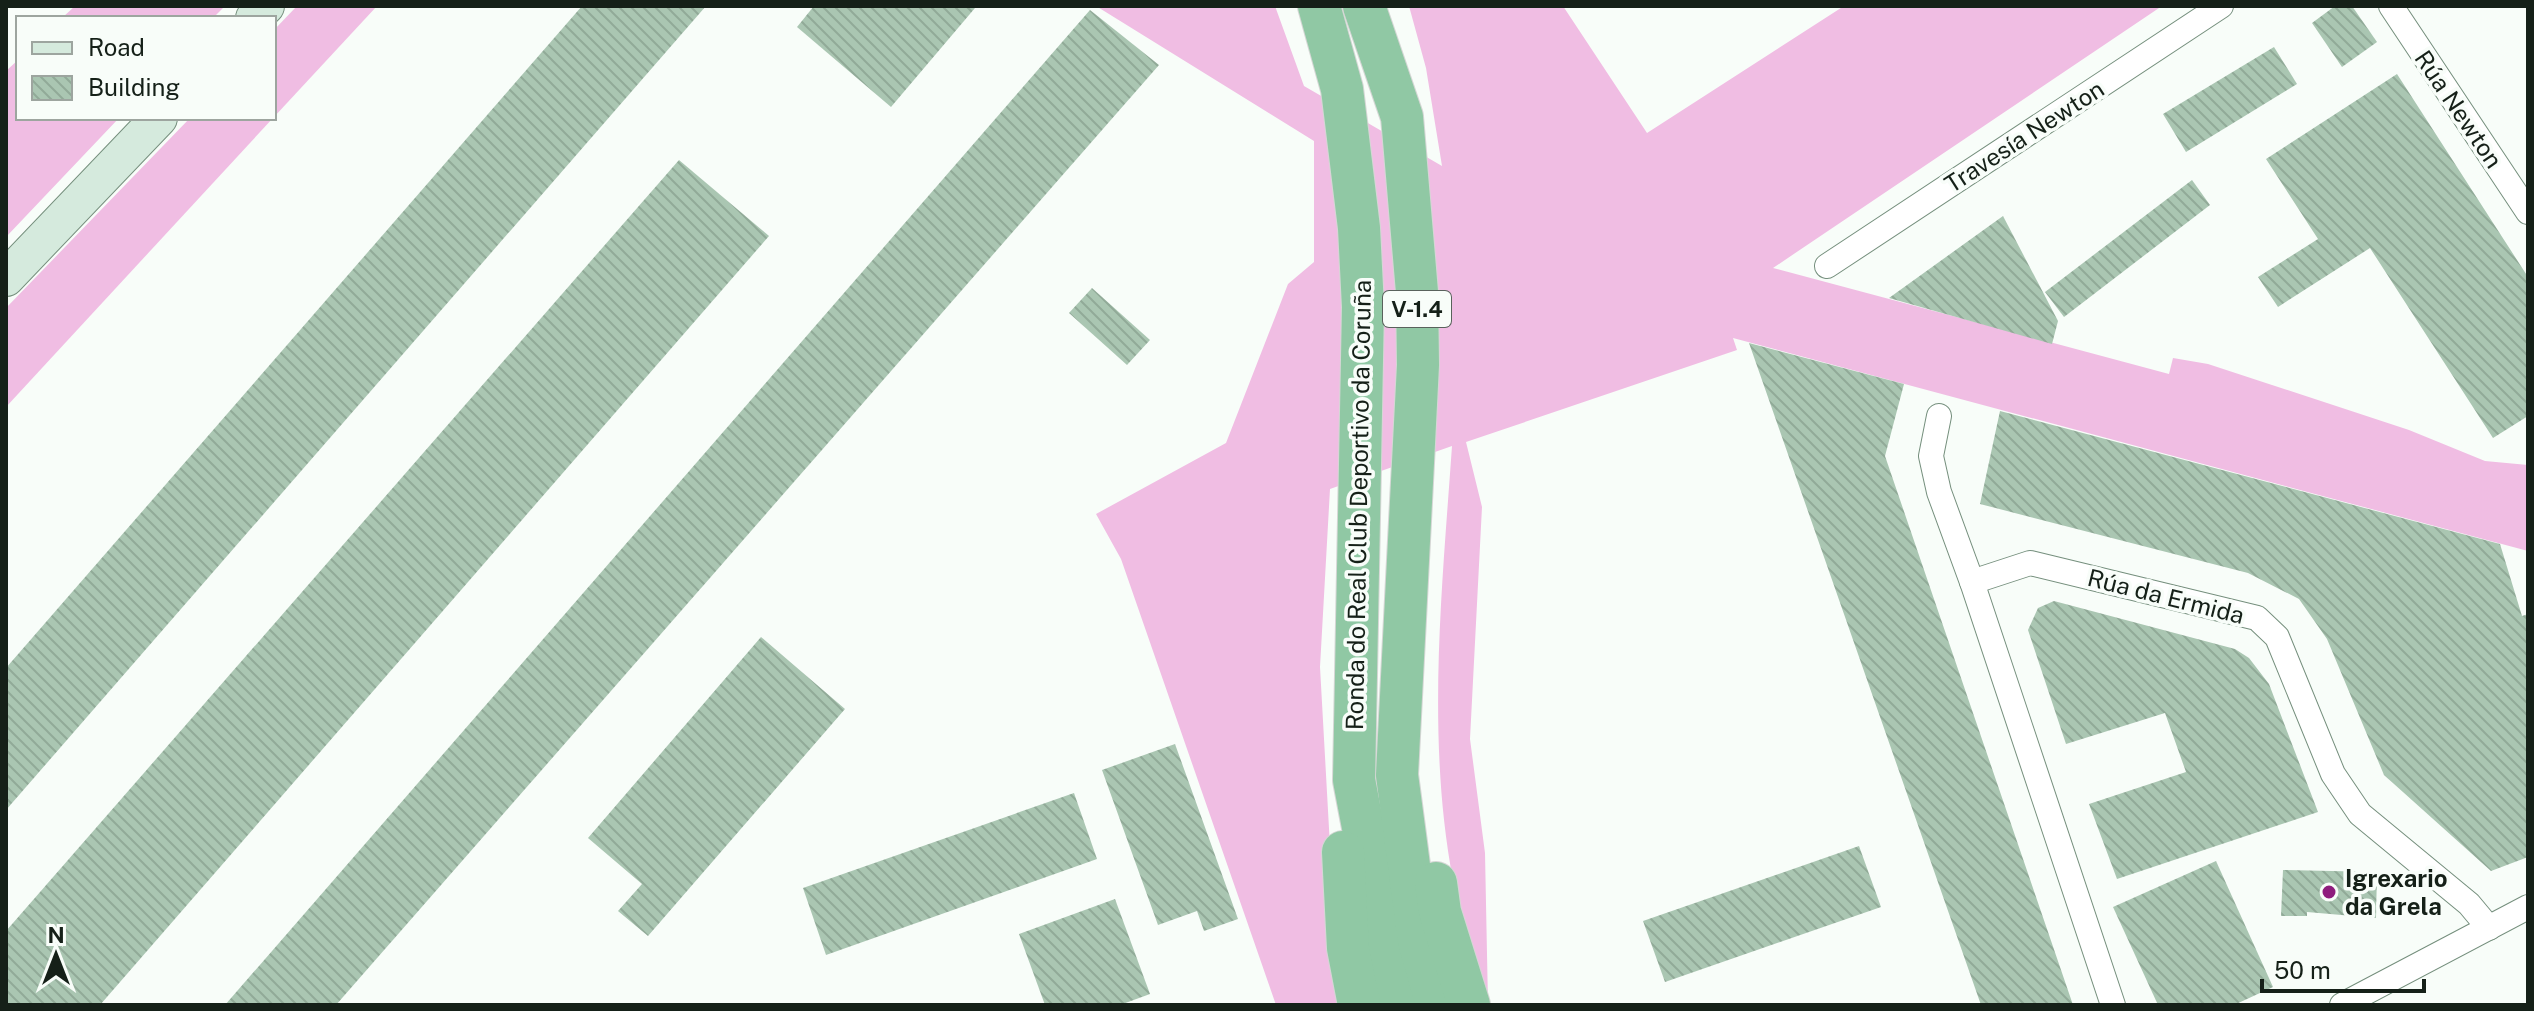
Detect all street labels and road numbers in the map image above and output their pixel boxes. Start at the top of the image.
street label: Rúa Newton [2409,45,2509,173]
street label: Travesía Newton [1939,74,2109,198]
street label: Ronda do Real Club Deportivo da Coruña [1340,280,1376,730]
road number: V-1.4 [1383,291,1451,327]
street label: Rúa da Ermida [2085,563,2247,629]

